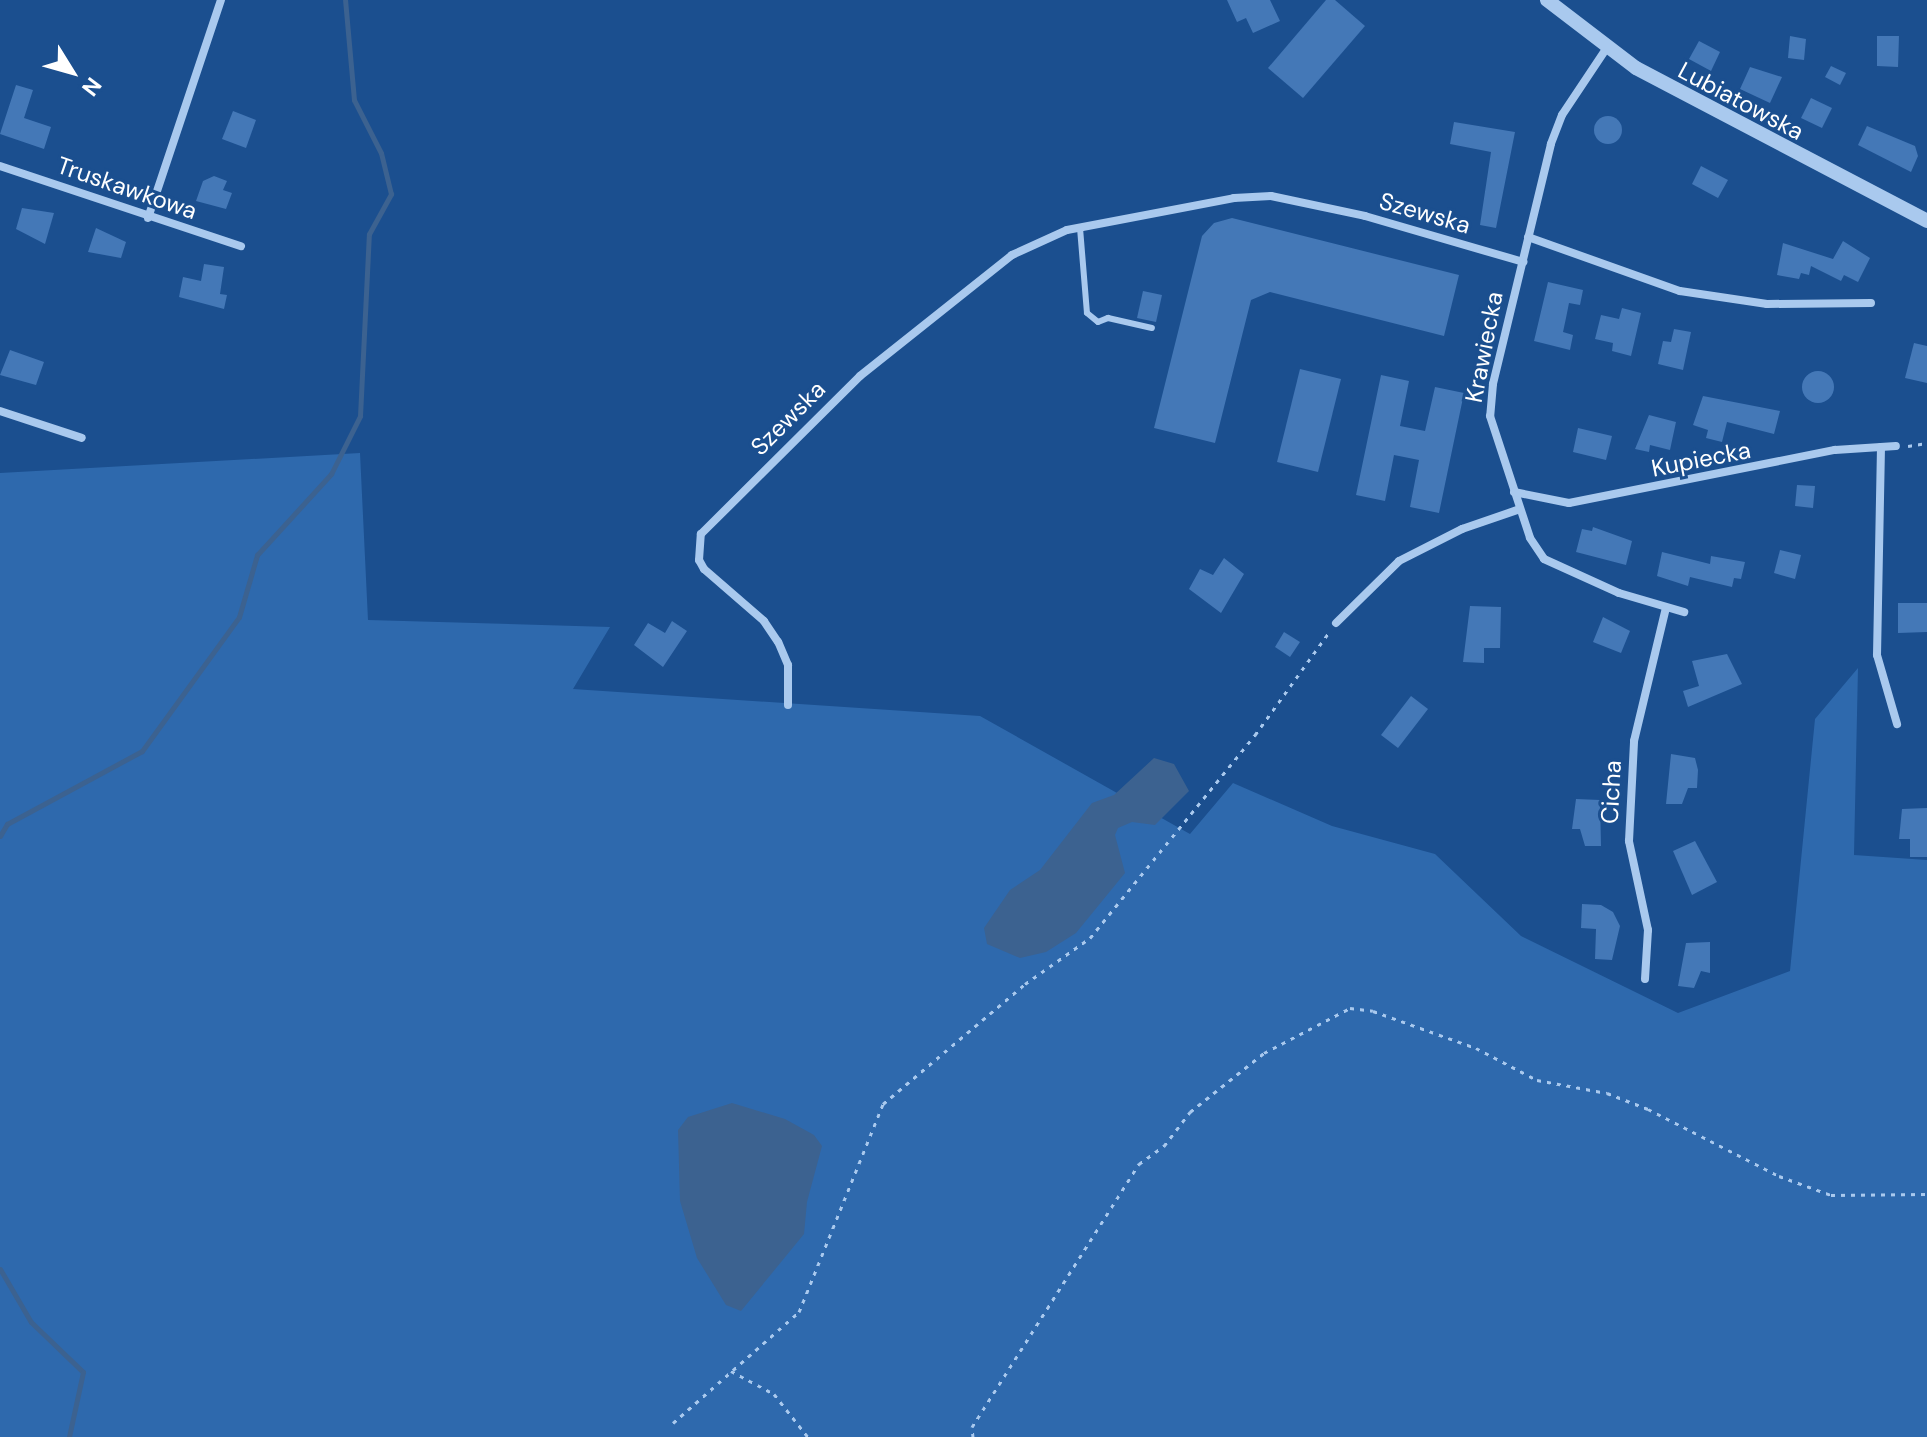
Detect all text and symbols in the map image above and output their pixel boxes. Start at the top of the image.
north arrow [32,32,112,112]
street label: Lubiatowska [1673,56,1809,146]
text: N [75,72,108,102]
street label: Truskawkowa [53,151,201,225]
street label: Szewska [1376,186,1474,240]
street label: Krawiecka [1459,289,1509,405]
street label: Szewska [745,375,831,461]
street label: Kupiecka [1649,435,1753,483]
street label: Cicha [1595,760,1627,824]

